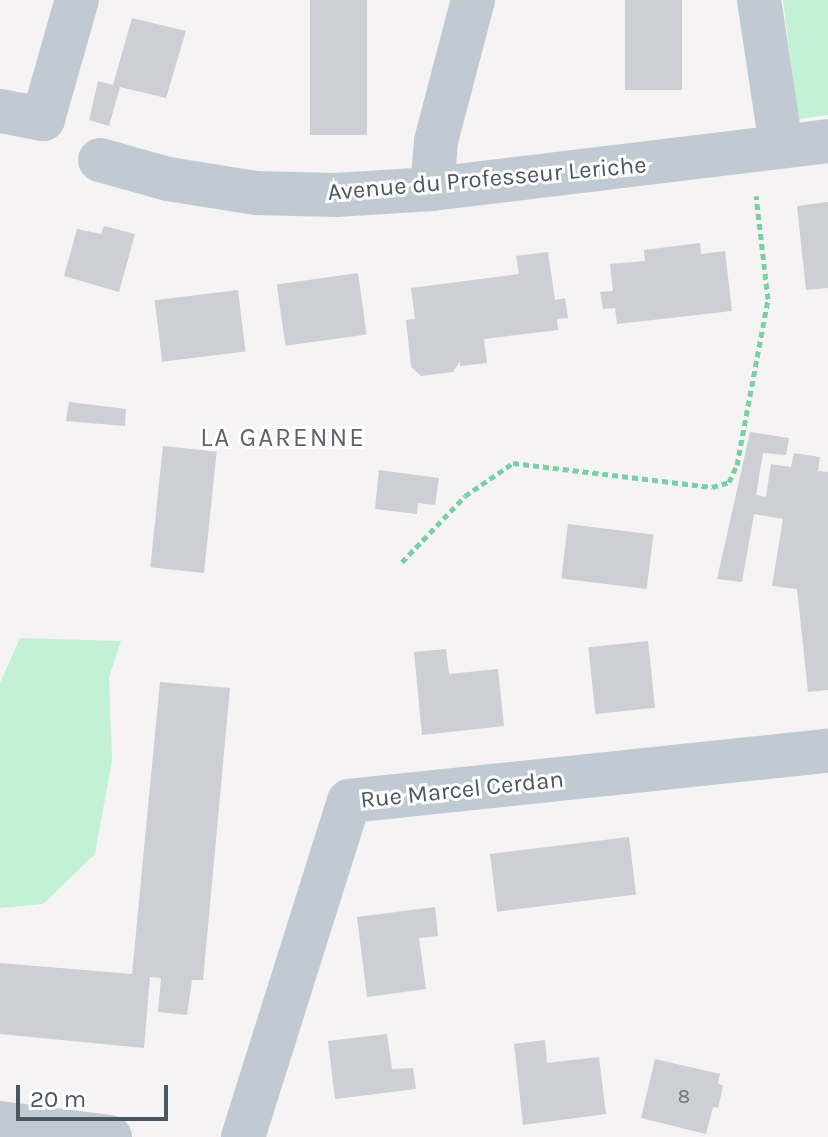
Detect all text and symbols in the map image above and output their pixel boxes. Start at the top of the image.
street label: Avenue du Professeur Leriche [326,151,648,207]
district label: LA GARENNE [200,422,366,454]
street label: Rue Marcel Cerdan [359,765,565,815]
scale bar [20,1069,172,1119]
house number: 8 [678,1084,690,1108]
text: 20 m [30,1085,86,1113]

